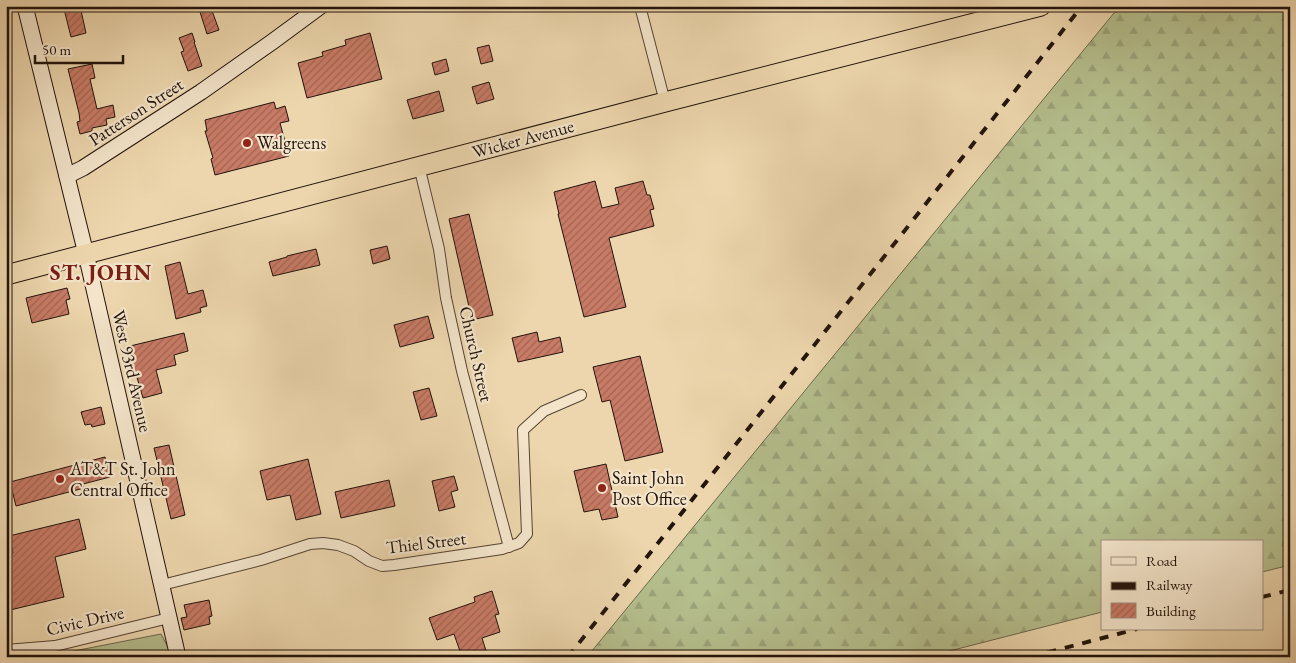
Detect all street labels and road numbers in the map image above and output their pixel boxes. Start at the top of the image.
street label: Patterson Street [84,72,188,151]
street label: Wicker Avenue [469,114,576,163]
street label: Church Street [454,304,499,404]
street label: West 93rd Avenue [107,308,158,434]
street label: Thiel Street [385,526,467,559]
street label: Civic Drive [44,600,126,641]

